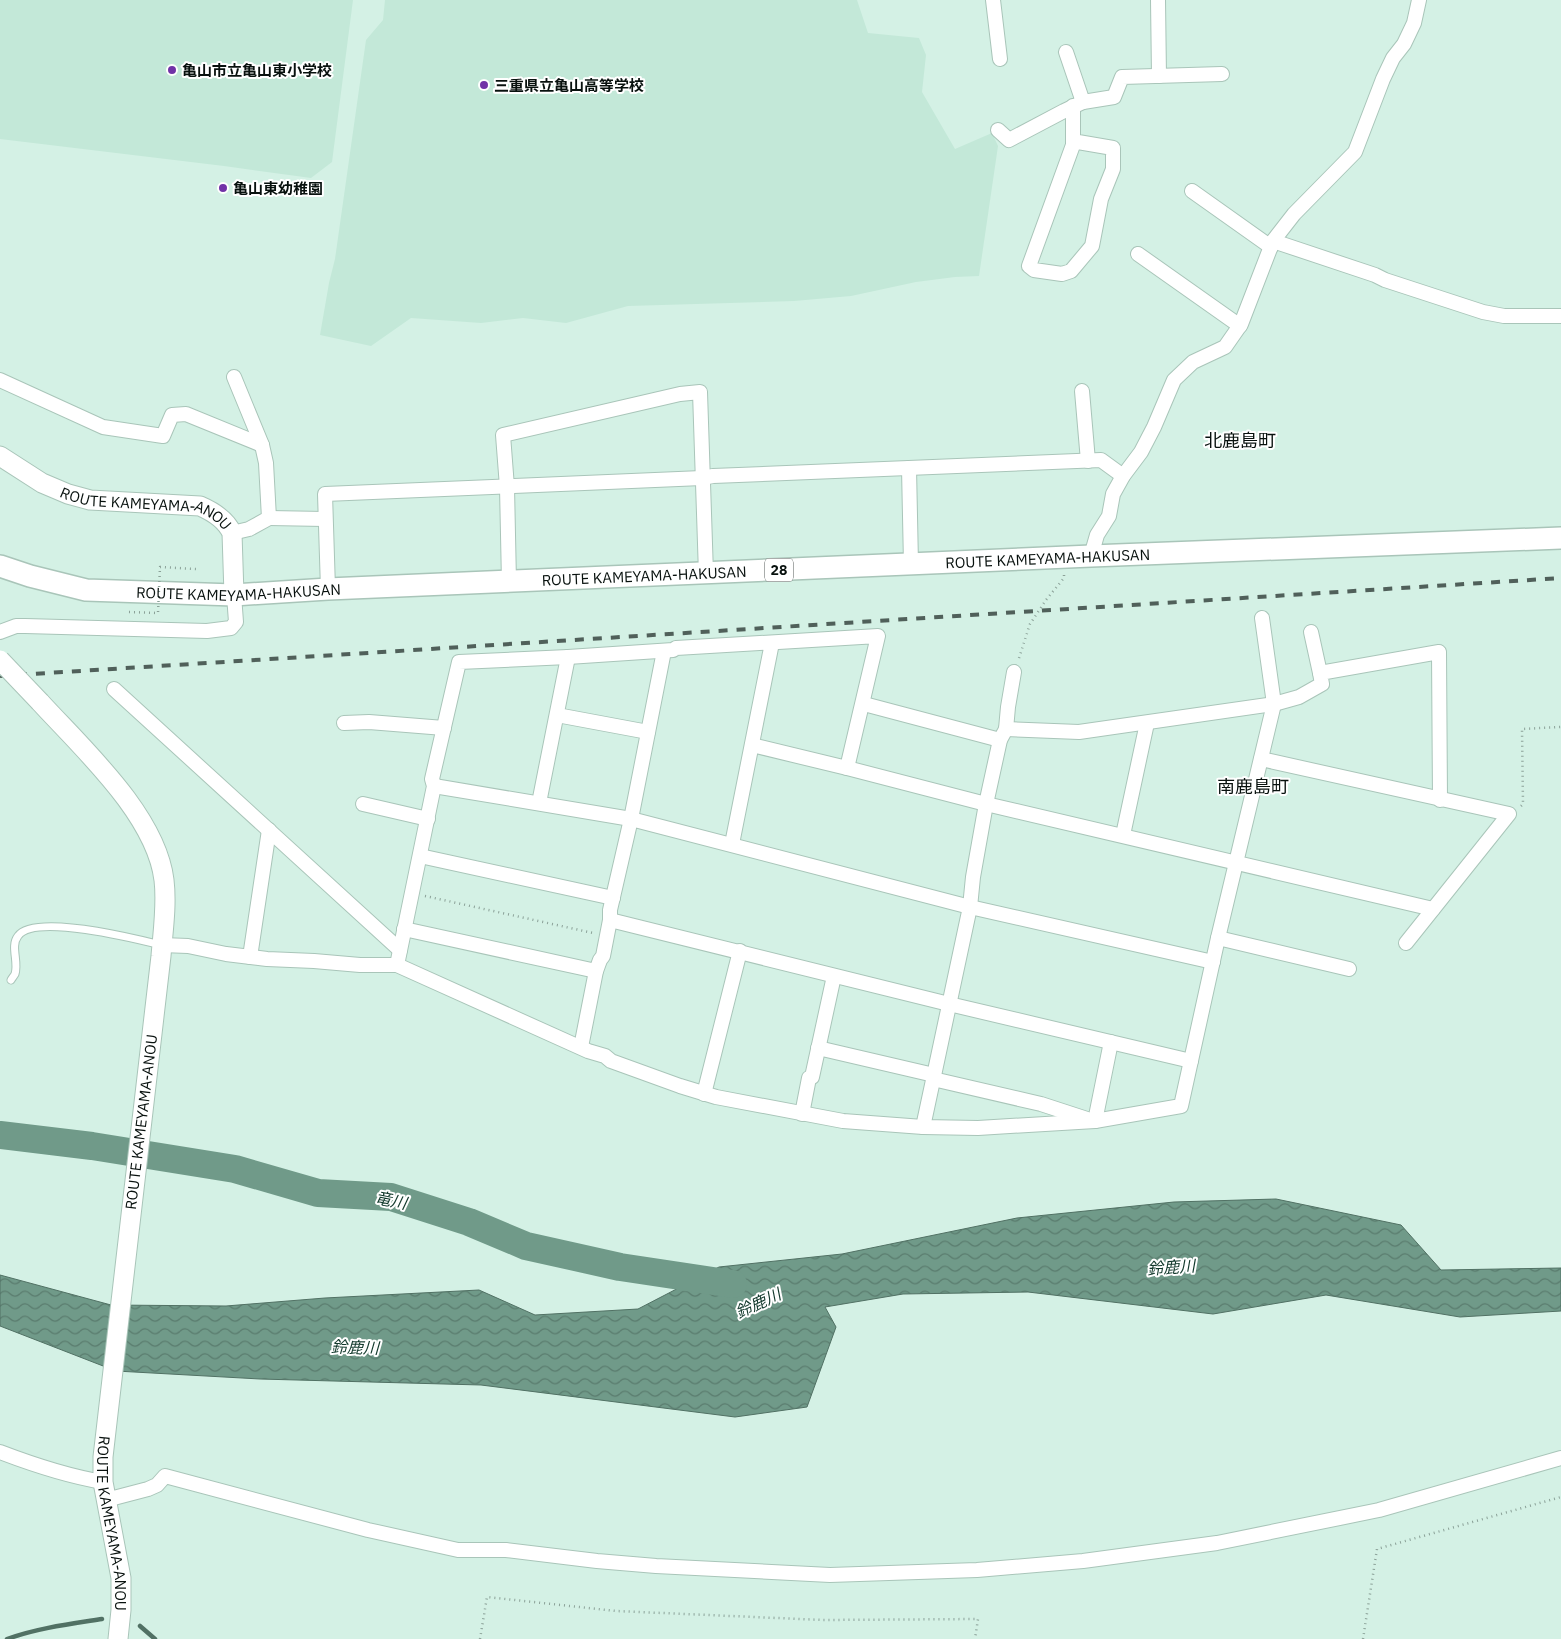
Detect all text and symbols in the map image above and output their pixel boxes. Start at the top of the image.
place label: 亀山市立亀山東小学校 [182,61,332,80]
marker: 亀山市立亀山東小学校 [166,64,178,76]
place label: 三重県立亀山高等学校 [494,76,644,95]
marker: 三重県立亀山高等学校 [478,79,490,91]
place label: 亀山東幼稚園 [233,179,323,198]
marker: 亀山東幼稚園 [217,182,229,194]
district label: 北鹿島町 [1204,429,1276,452]
street label: ROUTE KAMEYAMA-ANOU [57,482,236,533]
street label: ROUTE KAMEYAMA-HAKUSAN [945,544,1150,572]
road number: 28 [765,558,793,582]
street label: ROUTE KAMEYAMA-HAKUSAN [541,561,747,589]
street label: ROUTE KAMEYAMA-HAKUSAN [136,579,341,605]
district label: 南鹿島町 [1217,775,1289,798]
street label: ROUTE KAMEYAMA-ANOU [121,1033,161,1211]
water label: 竜川 [373,1187,411,1213]
water label: 鈴鹿川 [1146,1255,1198,1279]
water label: 鈴鹿川 [732,1283,786,1322]
water label: 鈴鹿川 [331,1336,381,1358]
street label: ROUTE KAMEYAMA-ANOU [94,1435,131,1611]

